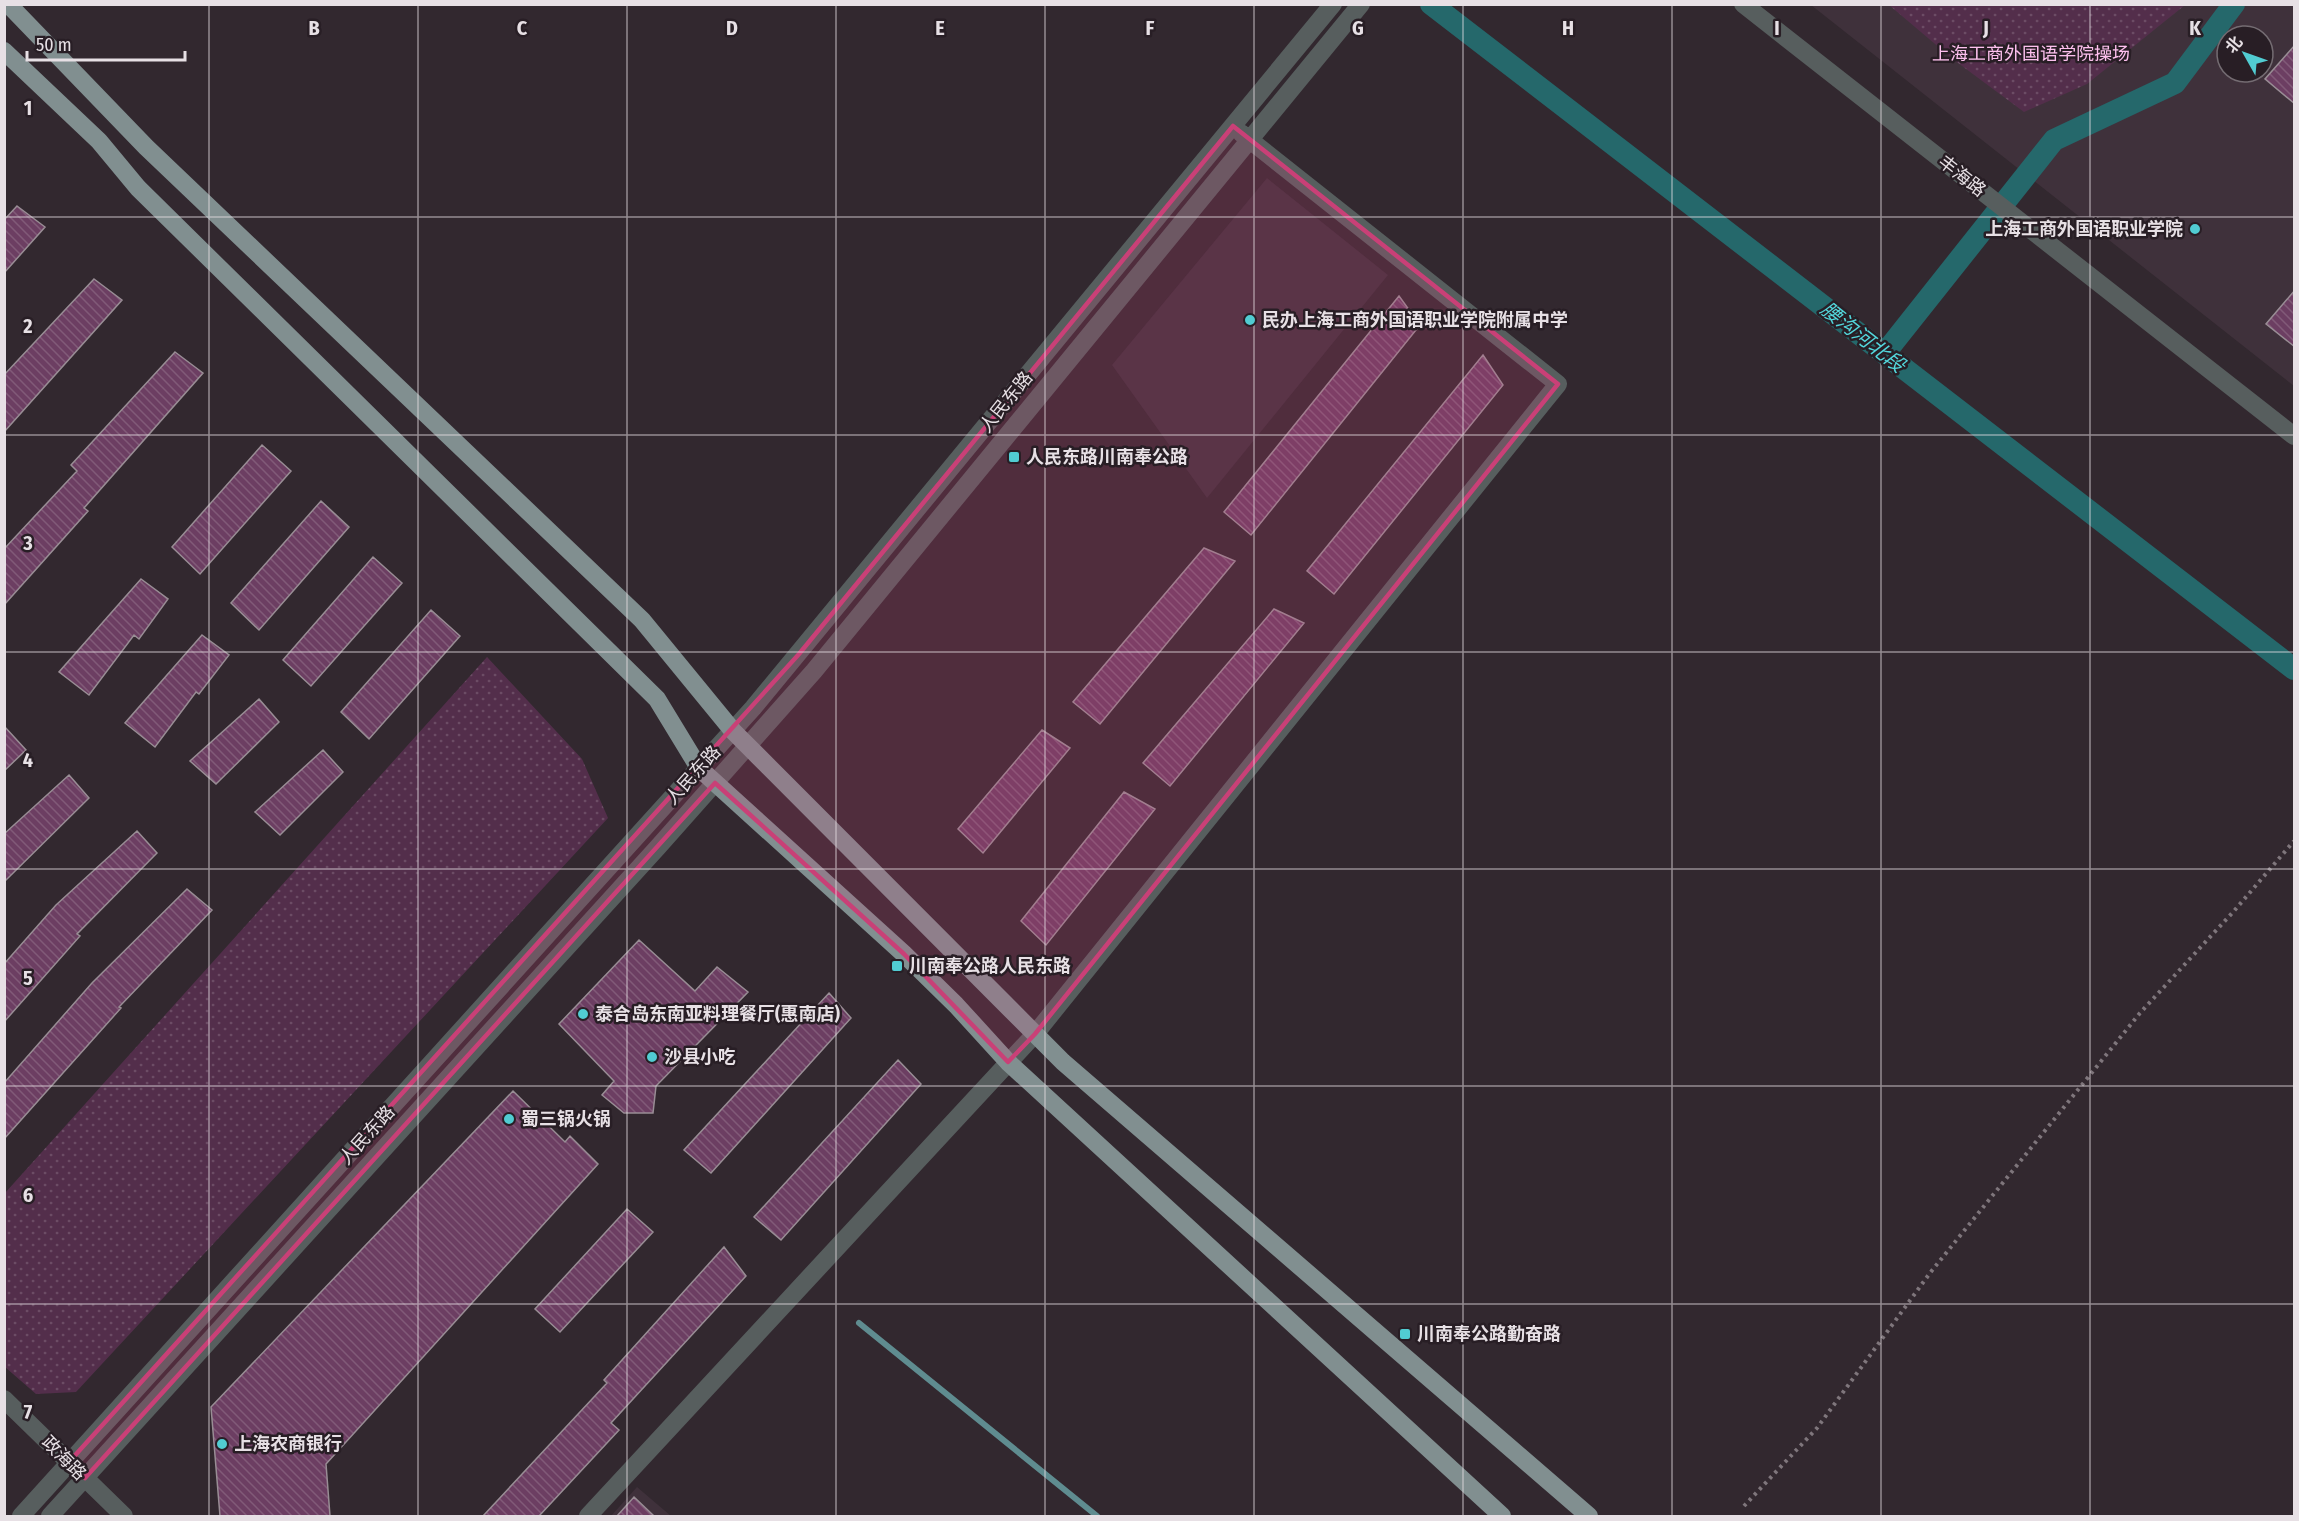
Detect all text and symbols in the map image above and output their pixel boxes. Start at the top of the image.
text: B [308,16,320,40]
text: C [517,16,528,40]
text: D [726,16,738,40]
text: E [935,16,945,40]
text: F [1146,16,1155,40]
text: G [1352,16,1364,40]
text: H [1562,16,1574,40]
text: I [1774,16,1780,40]
text: J [1982,16,1989,40]
text: K [2189,16,2201,40]
scale bar [27,24,184,62]
north arrow [2215,24,2275,84]
text: 北 [2221,32,2246,57]
text: 50 m [36,34,72,56]
park label: 上海工商外国语学院操场 [1932,43,2130,65]
text: 1 [24,96,32,120]
street label: 丰海路 [1934,151,1990,201]
place label: 上海工商外国语职业学院 [1985,218,2183,240]
marker: 上海工商外国语职业学院 [2188,222,2202,236]
water label: 腰沟河北段 [1816,297,1911,378]
place label: 民办上海工商外国语职业学院附属中学 [1262,309,1568,331]
marker: 民办上海工商外国语职业学院附属中学 [1243,313,1257,327]
text: 2 [22,314,33,338]
street label: 人民东路 [975,367,1037,437]
place label: 人民东路川南奉公路 [1026,446,1188,468]
marker: 人民东路川南奉公路 [1007,450,1021,464]
text: 3 [22,531,33,555]
street label: 人民东路 [661,741,725,809]
text: 4 [23,748,33,772]
place label: 川南奉公路人民东路 [909,955,1071,977]
marker: 川南奉公路人民东路 [890,959,904,973]
text: 5 [23,966,33,990]
place label: 泰合岛东南亚料理餐厅(惠南店) [595,1003,840,1025]
marker: 泰合岛东南亚料理餐厅(惠南店) [576,1007,590,1021]
place label: 沙县小吃 [664,1046,736,1068]
marker: 沙县小吃 [645,1050,659,1064]
street label: 人民东路 [335,1101,399,1169]
place label: 蜀三锅火锅 [521,1108,611,1130]
marker: 蜀三锅火锅 [502,1112,516,1126]
text: 6 [23,1183,33,1207]
place label: 川南奉公路勤奋路 [1417,1323,1561,1345]
marker: 川南奉公路勤奋路 [1398,1327,1412,1341]
text: 7 [24,1400,33,1424]
street label: 政海路 [37,1431,91,1485]
place label: 上海农商银行 [234,1433,342,1455]
marker: 上海农商银行 [215,1437,229,1451]

